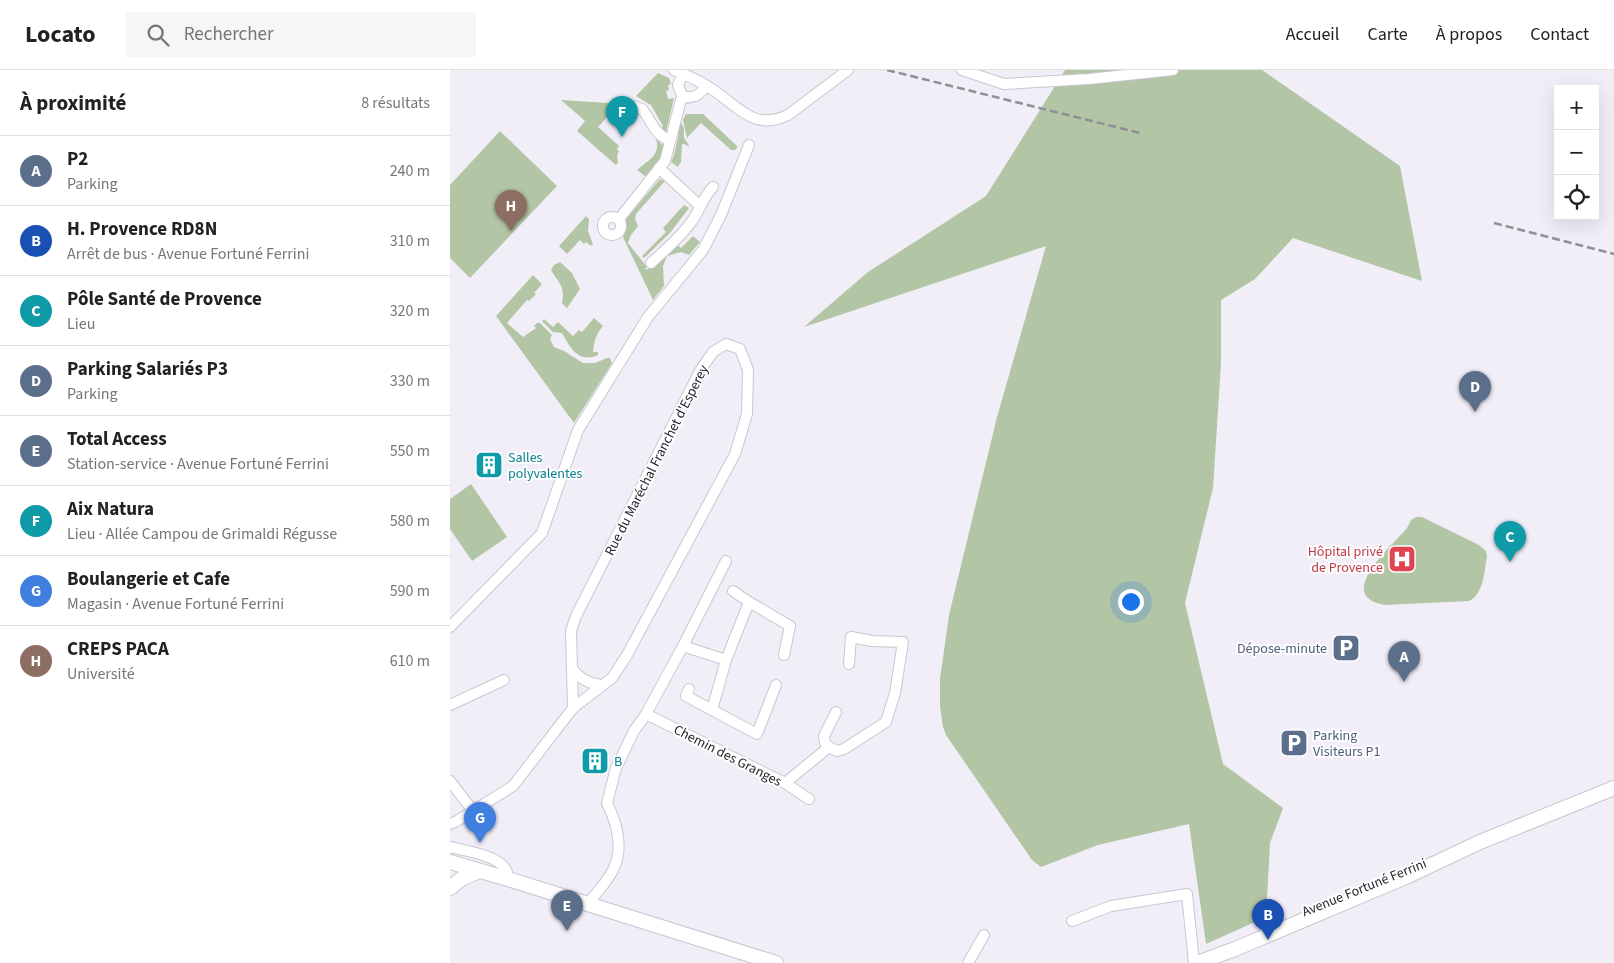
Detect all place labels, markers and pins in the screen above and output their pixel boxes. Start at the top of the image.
pin: F [606,96,638,137]
pin: H [495,190,527,231]
pin: D [1459,371,1491,412]
place label: Salles polyvalentes [508,448,582,484]
building icon: Salles polyvalentes [474,450,504,480]
pin: C [1494,521,1526,562]
place label: Hôpital privé de Provence [1308,542,1383,578]
hospital icon: Hôpital privé de Provence [1387,544,1417,574]
parking icon: Dépose-minute [1331,633,1361,663]
place label: Dépose-minute [1237,639,1327,659]
pin: A [1388,641,1420,682]
place label: Parking Visiteurs P1 [1313,726,1380,762]
parking icon: Parking Visiteurs P1 [1279,728,1309,758]
building icon: B [580,746,610,776]
place label: B [614,752,622,772]
pin: G [464,802,496,843]
pin: E [551,890,583,931]
pin: B [1252,899,1284,940]

